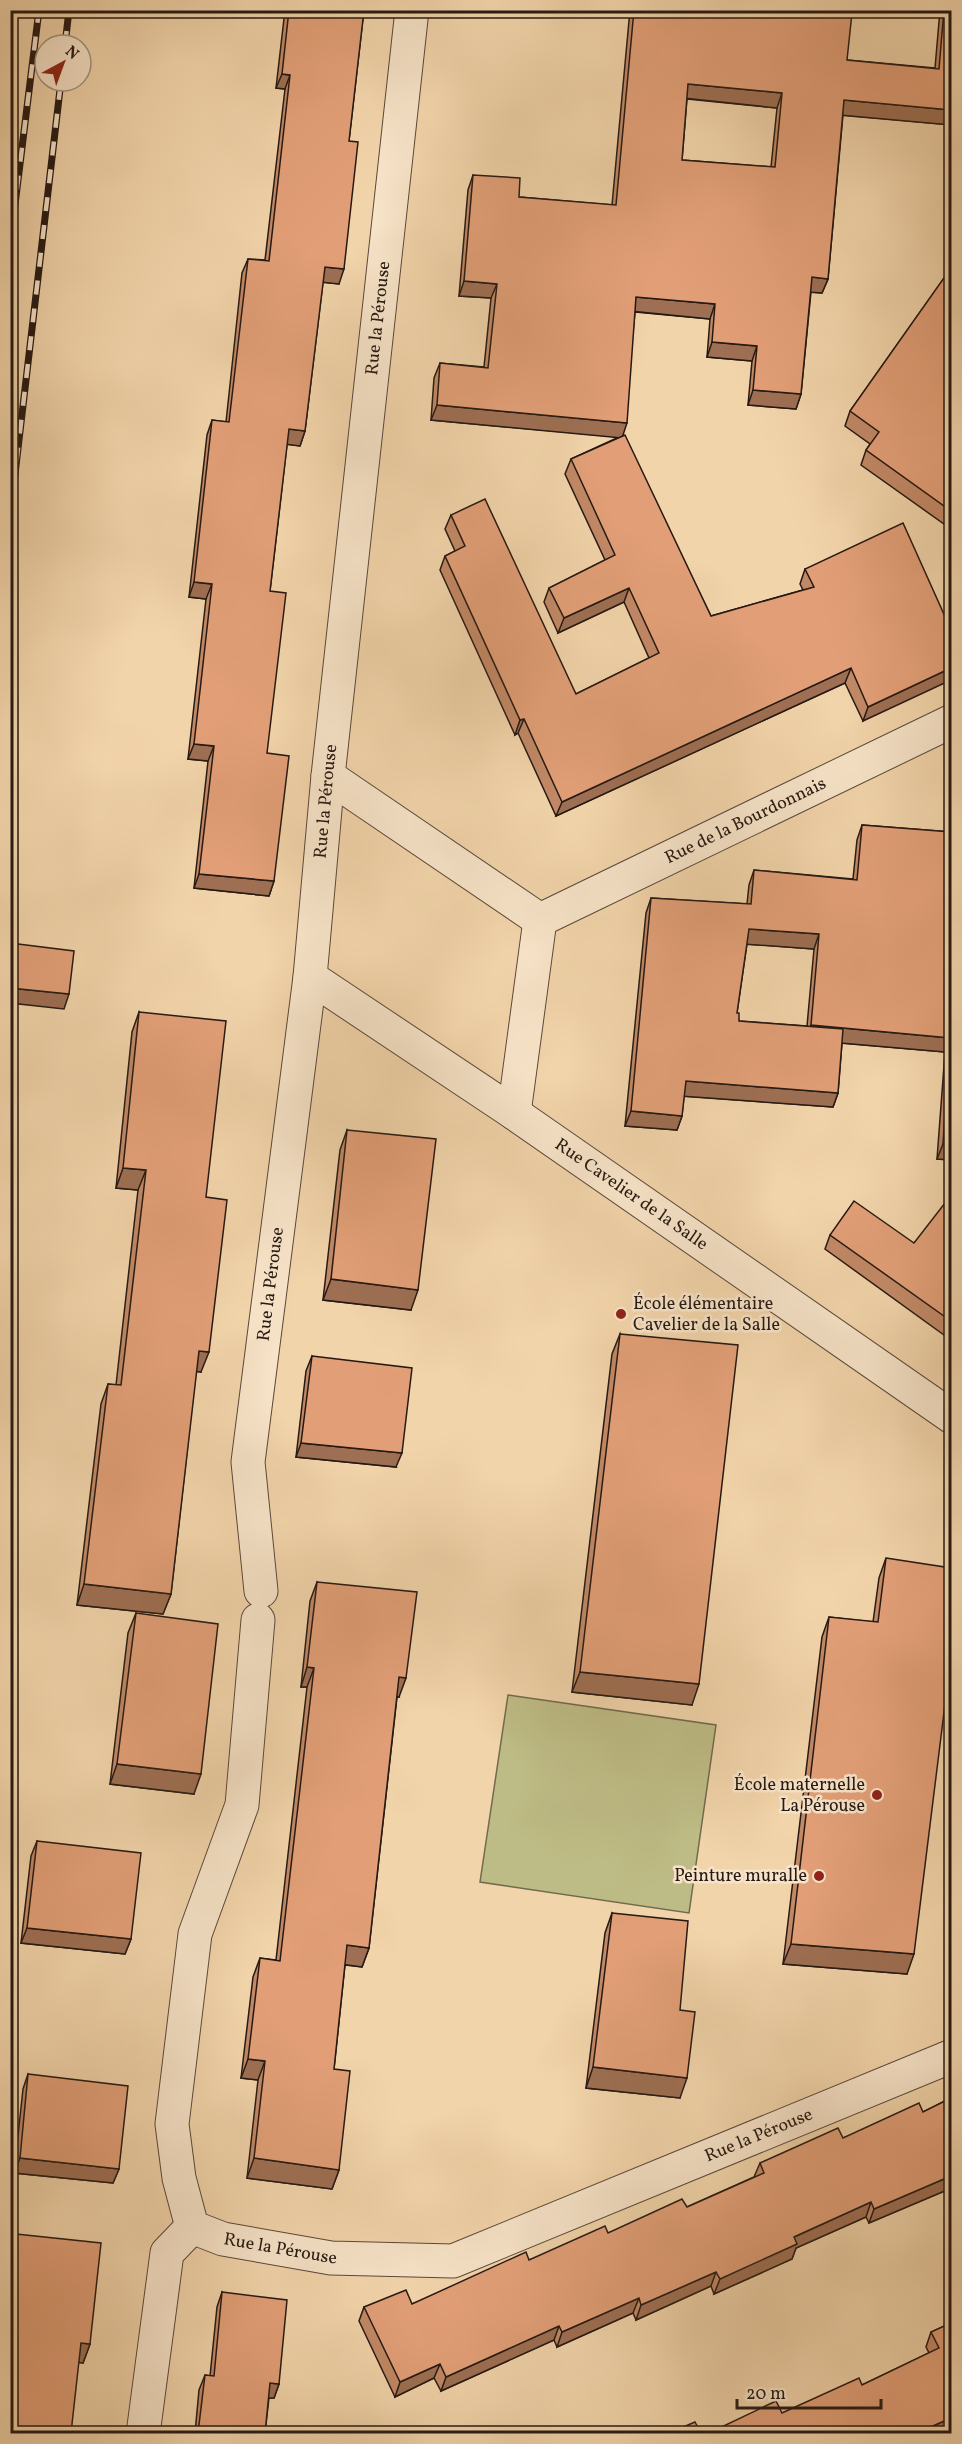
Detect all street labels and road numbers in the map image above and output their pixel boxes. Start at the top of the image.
street label: Rue la Pérouse [360,260,397,377]
street label: Rue la Pérouse [308,743,344,860]
street label: Rue de la Bourdonnais [661,771,831,870]
street label: Rue Cavelier de la Salle [550,1132,713,1257]
street label: Rue la Pérouse [251,1226,290,1343]
street label: Rue la Pérouse [701,2102,817,2169]
street label: Rue la Pérouse [222,2227,337,2271]

